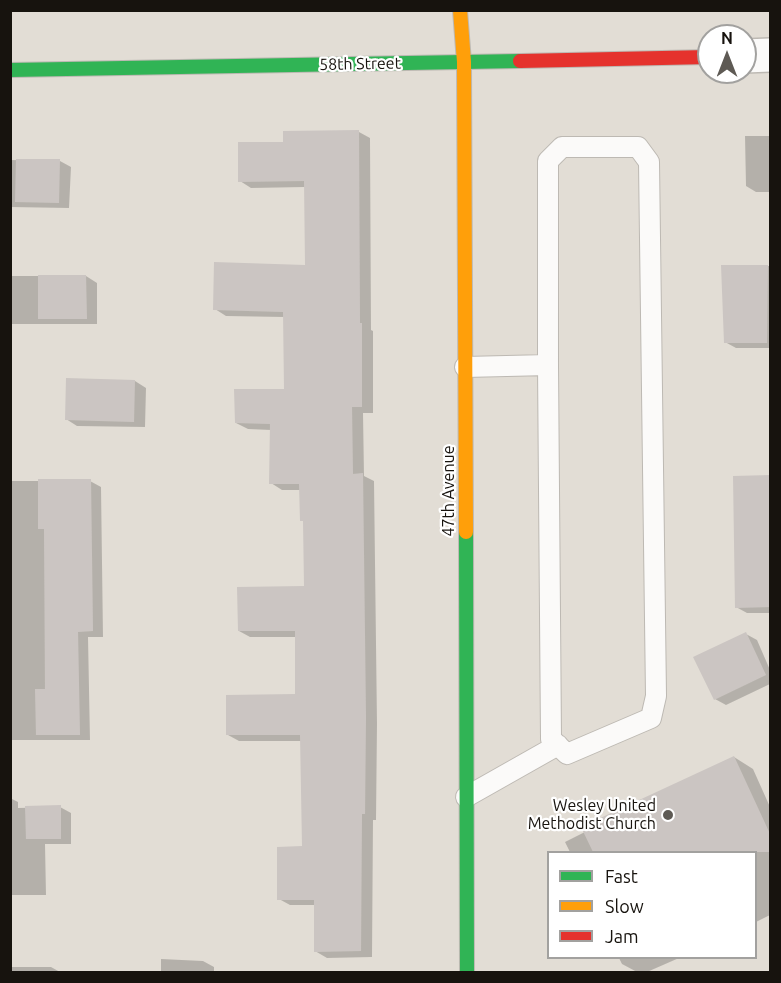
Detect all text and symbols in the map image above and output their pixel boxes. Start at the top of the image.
north arrow [697,24,757,84]
text: N [721,29,733,47]
street label: 58th Street [319,54,401,74]
street label: 47th Avenue [439,445,459,537]
place label: Wesley United Methodist Church [528,796,656,834]
marker: Wesley United Methodist Church [661,808,675,822]
legend [547,851,757,959]
text: Fast [605,866,638,886]
text: Slow [605,896,644,916]
text: Jam [605,926,639,946]

